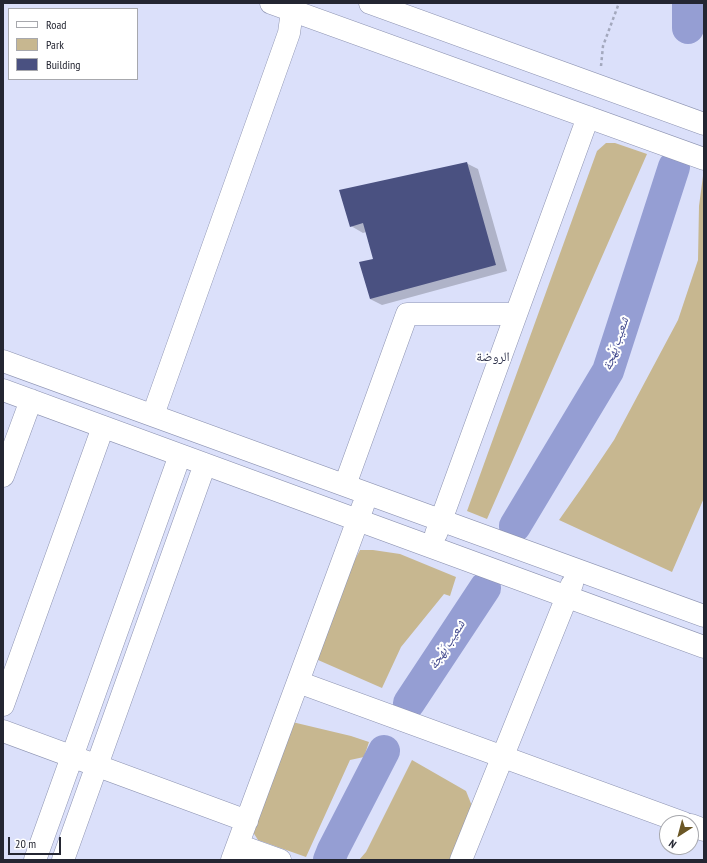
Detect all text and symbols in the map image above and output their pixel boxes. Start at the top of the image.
legend [8,8,138,80]
text: Road [46,17,66,32]
text: Park [46,37,64,52]
text: Building [46,57,81,72]
water label: شعيب بَهْجة [600,315,632,373]
district label: الروضة [476,349,510,365]
water label: شعيب بَهْجة [425,618,469,672]
north arrow [659,815,699,855]
scale bar [10,829,63,855]
text: 20 m [15,836,36,851]
text: N [666,836,679,851]

